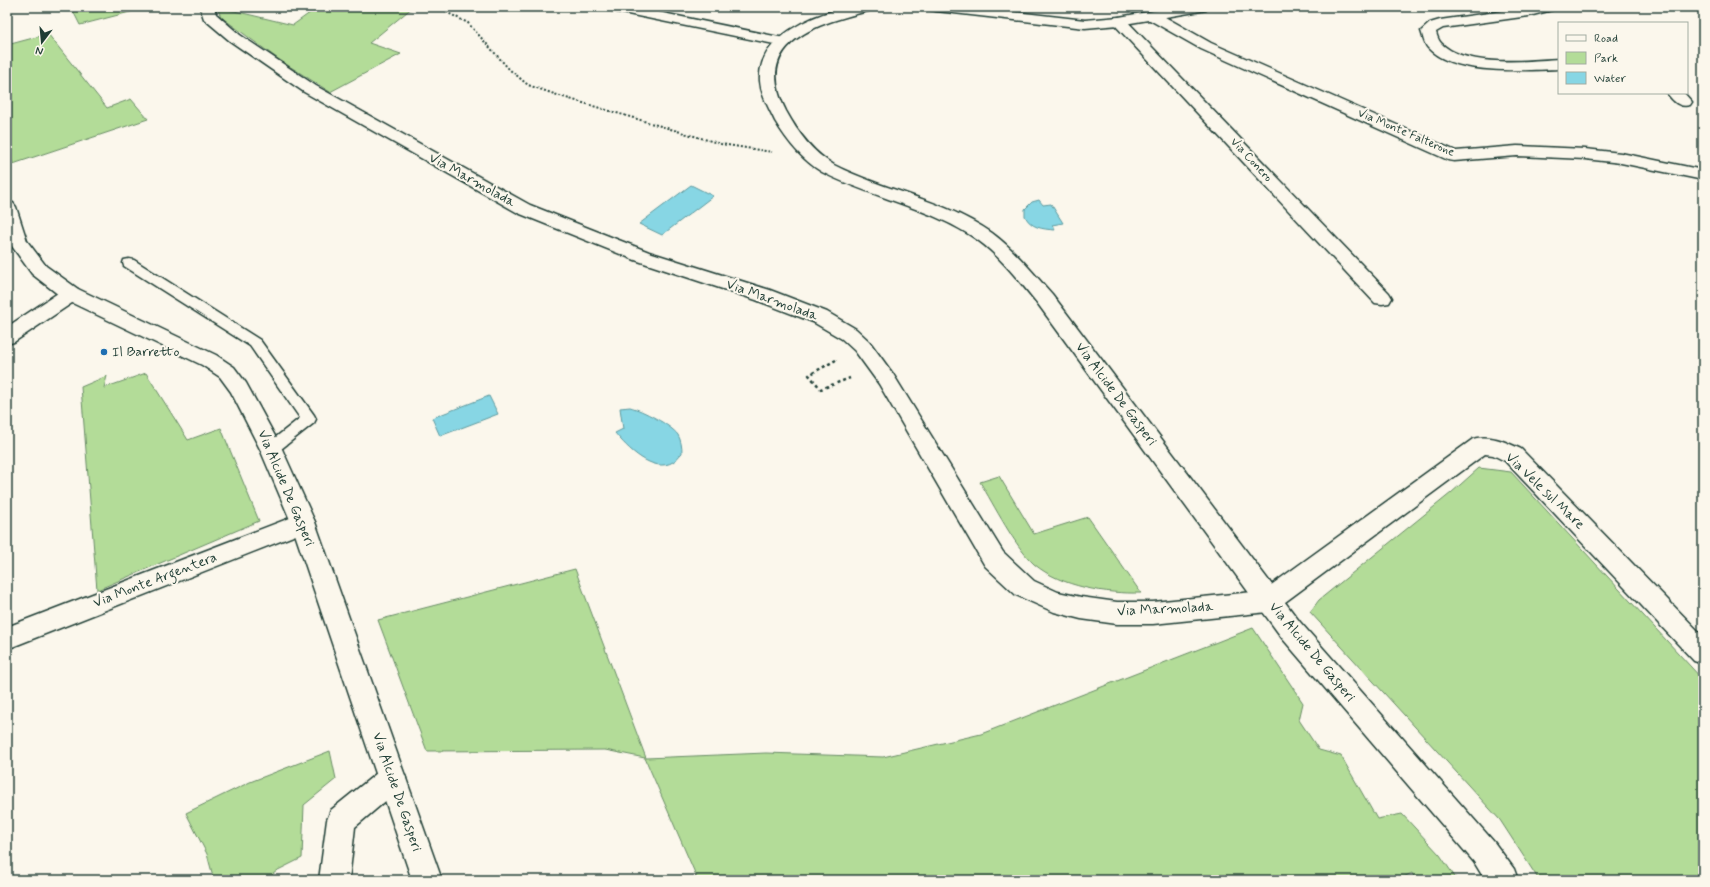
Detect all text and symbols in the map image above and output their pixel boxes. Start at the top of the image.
north arrow [22,22,62,62]
legend [1558,22,1688,94]
text: Road [1594,31,1618,47]
text: N [34,43,45,58]
text: Park [1594,51,1618,67]
text: Water [1594,71,1626,87]
street label: Via Monte Falterone [1355,105,1457,161]
street label: Via Conero [1226,134,1276,186]
street label: Via Marmolada [426,149,519,211]
street label: Via Marmolada [724,275,821,325]
street label: Via Alcide De Gasperi [1071,339,1161,449]
place label: Il Barretto [112,343,180,361]
marker: Il Barretto [99,347,109,357]
street label: Via Alcide De Gasperi [253,427,319,549]
street label: Via Vele sul Mare [1502,449,1589,533]
street label: Via Monte Argentera [91,548,220,614]
street label: Via Marmolada [1116,597,1214,621]
street label: Via Alcide De Gasperi [1265,598,1359,706]
street label: Via Alcide De Gasperi [368,730,426,854]

